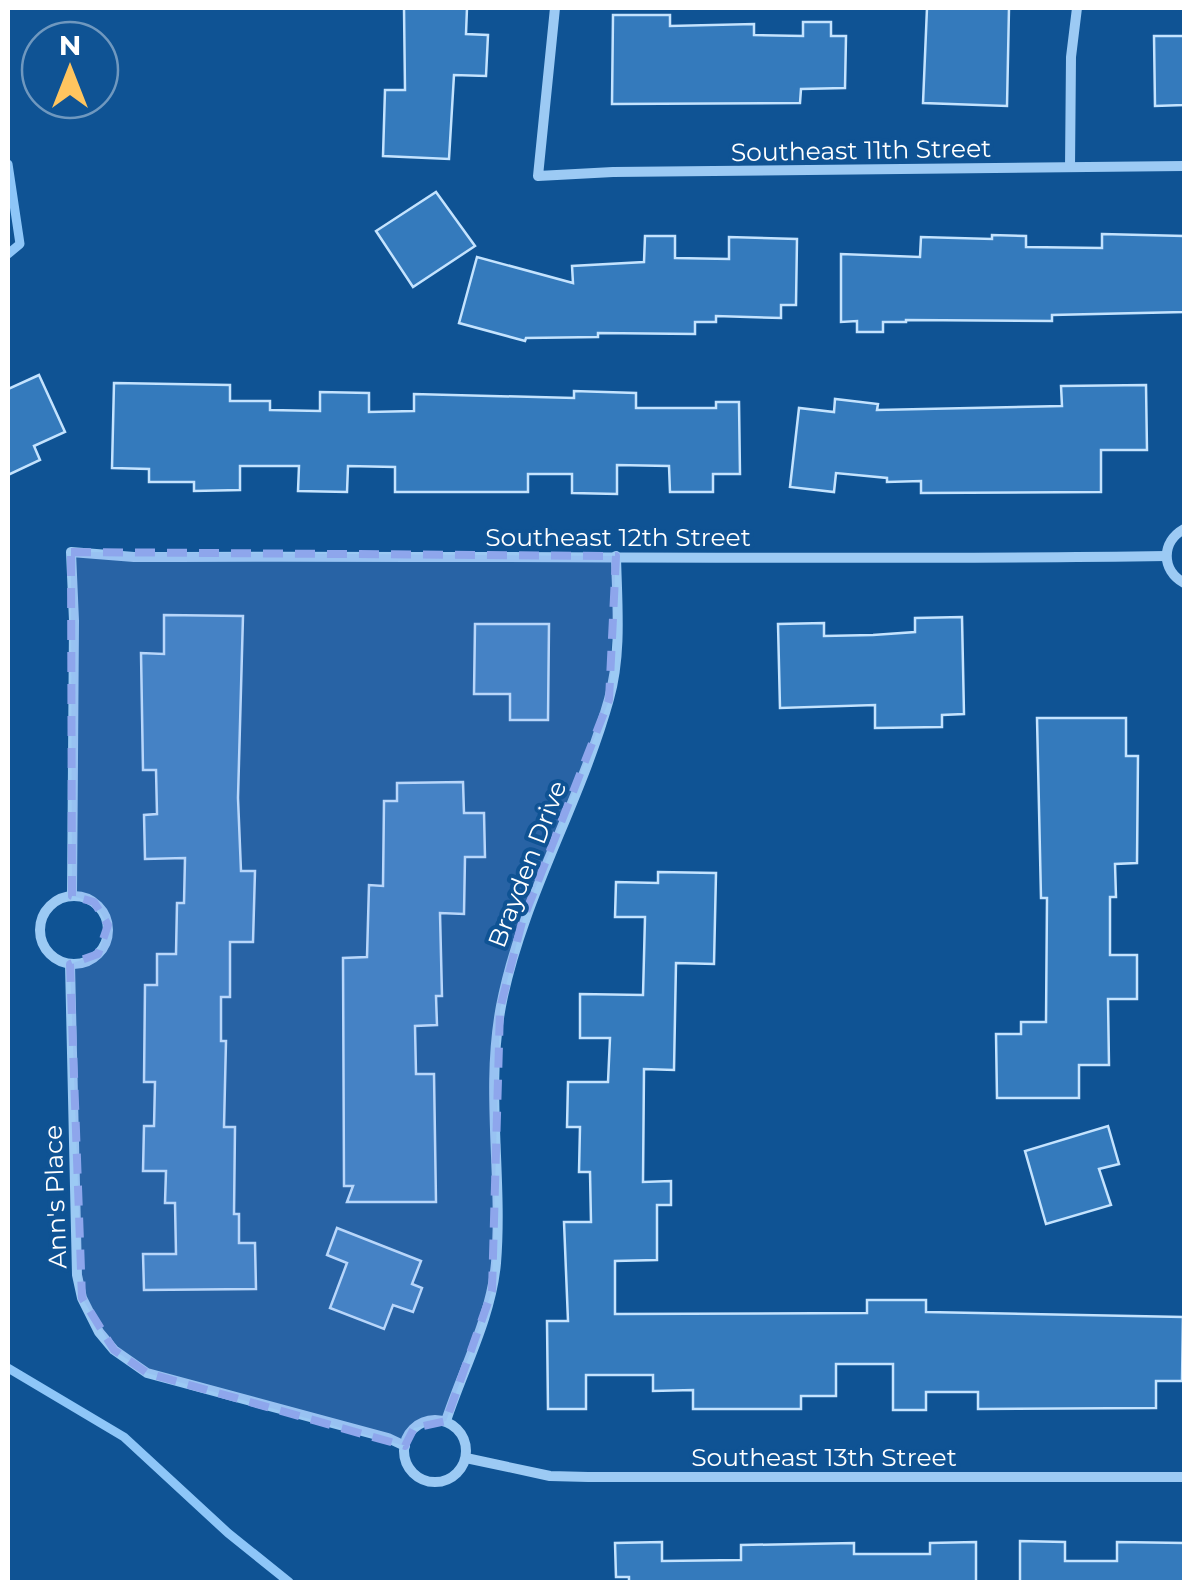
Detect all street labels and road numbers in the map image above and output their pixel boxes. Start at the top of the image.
street label: Southeast 11th Street [731,133,991,167]
street label: Southeast 12th Street [485,522,751,552]
street label: Brayden Drive [481,776,573,952]
street label: Ann's Place [37,1125,73,1269]
street label: Southeast 13th Street [691,1442,957,1472]

